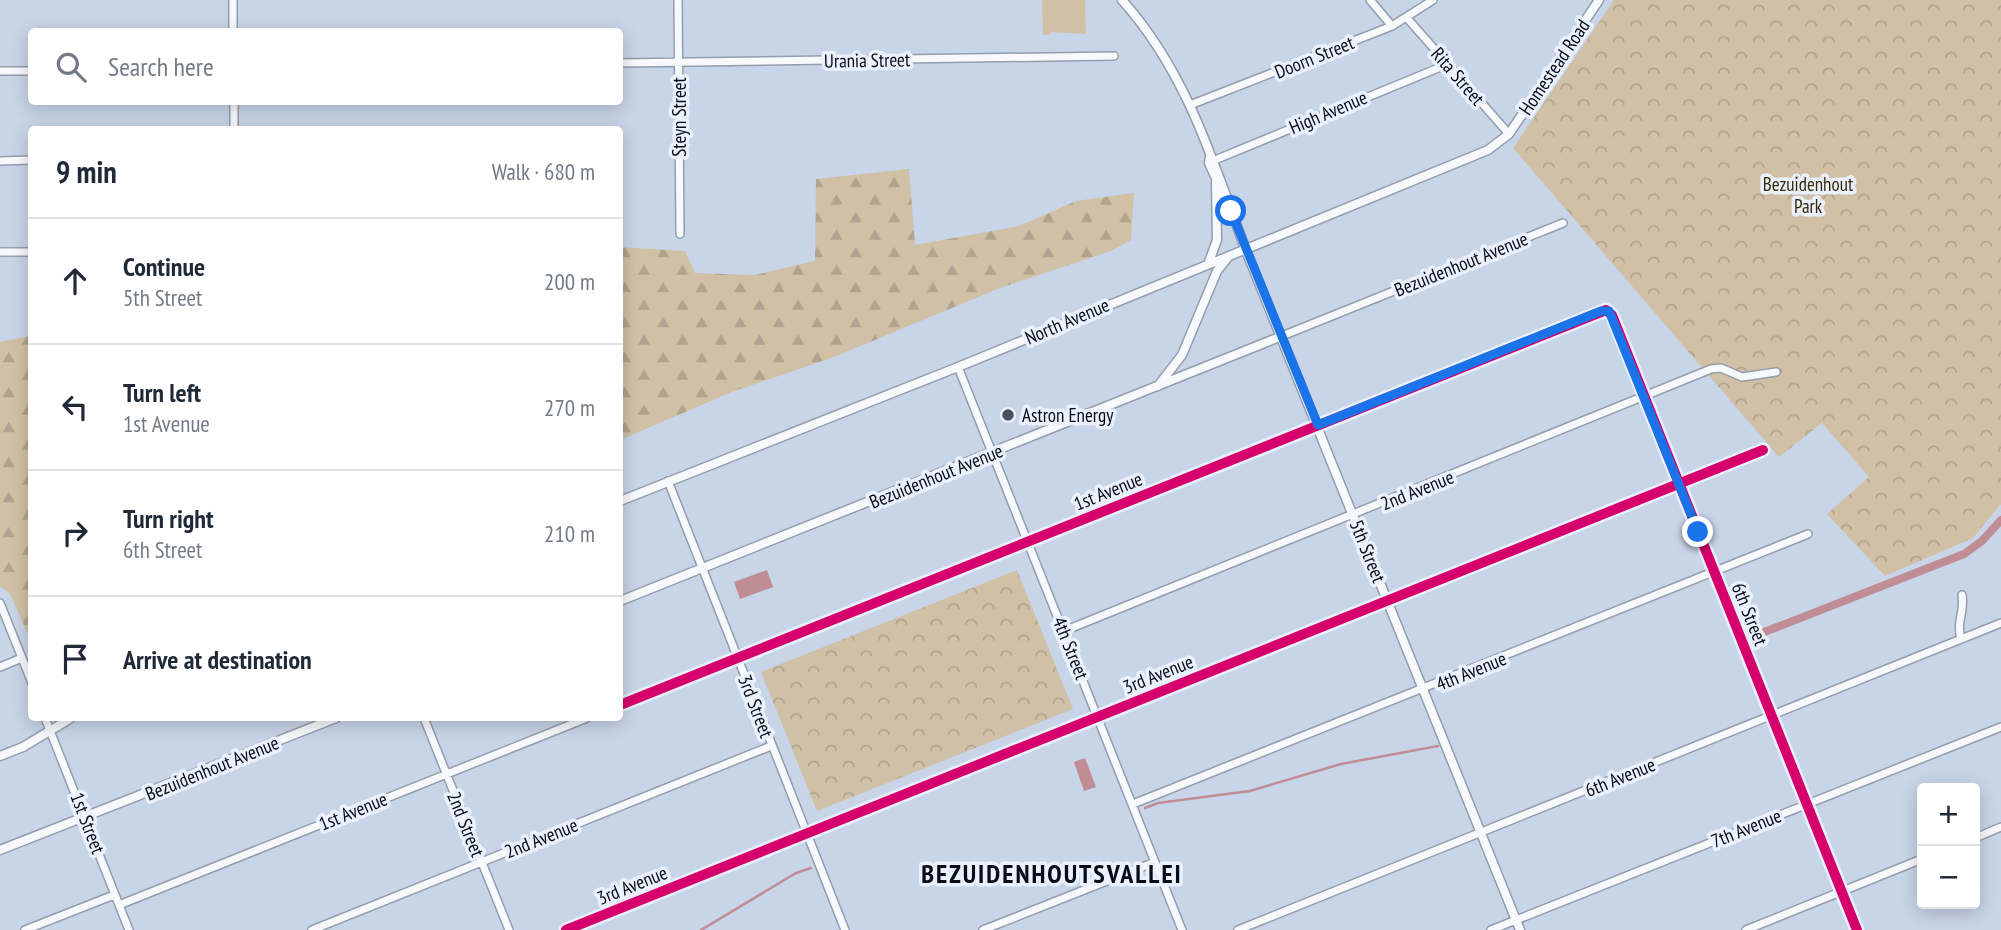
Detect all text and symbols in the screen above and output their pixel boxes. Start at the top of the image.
street label: Homestead Road [1513,15,1595,119]
search box [28,28,623,105]
street label: Doorn Street [1271,30,1358,84]
street label: Rita Street [1426,42,1490,111]
street label: Urania Street [824,47,911,73]
icon: search [52,48,90,86]
text: Search here [108,50,214,83]
street label: Steyn Street [667,76,691,157]
street label: High Avenue [1285,85,1371,139]
text: 9 min [56,152,117,191]
text: Walk · 680 m [492,157,595,186]
park label: Bezuidenhout Park [1763,172,1854,218]
route start [1215,195,1246,226]
street label: Bezuidenhout Avenue [1391,226,1531,302]
text: Continue [123,250,205,283]
icon: ahead [56,262,94,300]
text: 200 m [544,267,595,296]
text: 5th Street [123,283,202,312]
street label: North Avenue [1021,292,1113,349]
text: Turn left [123,376,201,409]
icon: left [56,388,94,426]
text: 270 m [544,393,595,422]
place label: Astron Energy [1022,403,1114,427]
marker: Astron Energy [1000,407,1016,423]
text: 1st Avenue [123,409,210,438]
street label: Bezuidenhout Avenue [866,438,1006,514]
street label: 2nd Avenue [1377,464,1457,515]
street label: 1st Avenue [1070,466,1146,516]
text: Turn right [123,502,214,535]
icon: right [56,514,94,552]
street label: 5th Street [1345,516,1392,587]
route end [1682,516,1713,547]
text: 210 m [544,519,595,548]
text: 6th Street [123,535,202,564]
street label: 6th Street [1727,579,1774,650]
street label: 4th Street [1048,613,1095,684]
icon: arrive [56,640,94,678]
text: Arrive at destination [123,643,312,676]
street label: 4th Avenue [1432,646,1510,696]
street label: 3rd Avenue [1119,649,1197,699]
street label: 3rd Street [733,671,779,742]
street label: Bezuidenhout Avenue [142,730,282,806]
street label: 6th Avenue [1581,752,1659,802]
map controls [1917,783,1980,909]
button: + [1917,783,1980,846]
street label: 1st Avenue [315,786,391,836]
street label: 2nd Street [442,788,490,861]
street label: 1st Street [65,789,111,858]
street label: 7th Avenue [1707,803,1785,853]
street label: 2nd Avenue [501,812,581,863]
button: − [1917,846,1980,909]
district label: BEZUIDENHOUTSVALLEI [921,857,1183,890]
street label: 3rd Avenue [593,860,671,910]

